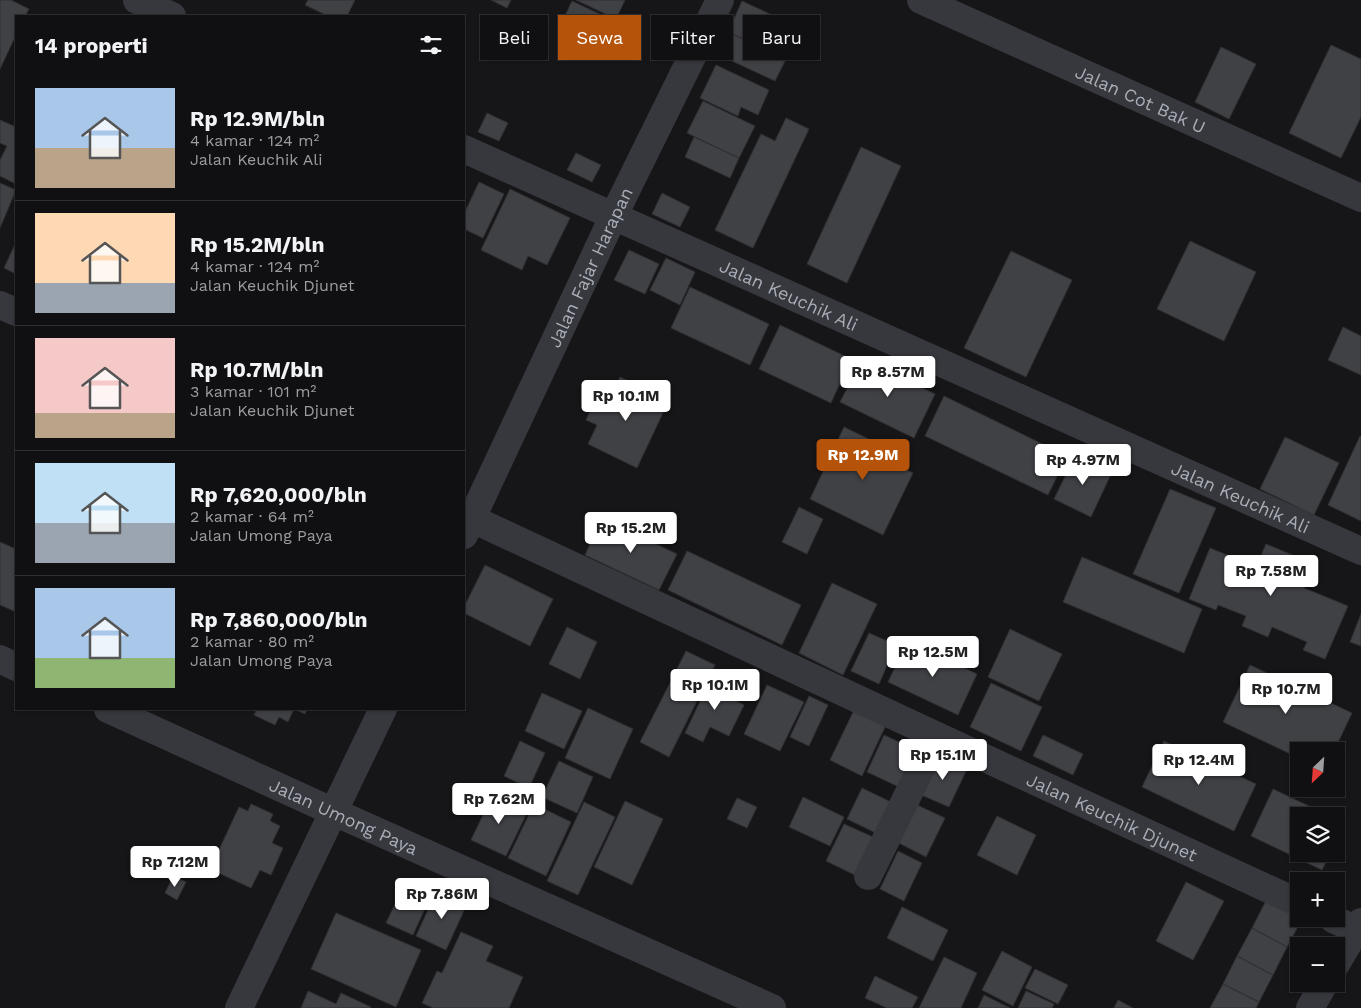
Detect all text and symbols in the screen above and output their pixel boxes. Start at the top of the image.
chip: Beli [480,15,548,60]
chip: Sewa [558,15,641,60]
chip: Filter [651,15,733,60]
chip: Baru [743,15,820,60]
icon: filters [417,31,445,59]
text: 14 properti [35,33,148,58]
street label: Jalan Cot Bak U [1072,61,1209,137]
text: Rp 12.9M/bln [190,106,325,131]
icon: home [75,108,135,168]
text: 4 kamar · 124 m² [190,131,319,150]
text: Jalan Keuchik Ali [190,150,322,169]
street label: Jalan Fajar Harapan [543,183,637,351]
text: Rp 15.2M/bln [190,232,324,257]
icon: home [75,233,135,293]
street label: Jalan Keuchik Ali [717,255,861,335]
text: 4 kamar · 124 m² [190,257,319,276]
text: Jalan Keuchik Djunet [190,276,355,295]
pin: Rp 8.57M [836,356,940,398]
text: Rp 10.7M/bln [190,357,323,382]
icon: home [75,358,135,418]
text: Rp 8.57M [851,362,925,381]
pin: Rp 10.1M [574,380,678,422]
text: 3 kamar · 101 m² [190,382,316,401]
text: Rp 10.1M [593,386,660,405]
text: Jalan Keuchik Djunet [190,401,355,420]
pin: Rp 12.9M [811,438,915,481]
pin: Rp 4.97M [1031,444,1135,486]
text: Rp 12.9M [828,445,898,464]
text: Rp 4.97M [1046,450,1120,469]
street label: Jalan Keuchik Ali [1168,457,1313,537]
text: Rp 7,620,000/bln [190,482,367,507]
icon: home [75,483,135,543]
text: 2 kamar · 64 m² [190,507,314,526]
pin: Rp 15.2M [579,512,683,554]
text: Rp 15.2M [596,518,666,537]
text: Jalan Umong Paya [190,526,333,545]
pin: Rp 7.58M [1219,554,1323,597]
text: Rp 7.58M [1235,561,1307,580]
text: Rp 7,860,000/bln [190,607,368,632]
icon: home [75,608,135,668]
text: 2 kamar · 80 m² [190,632,314,651]
pin: Rp 12.5M [881,636,985,678]
text: Rp 12.5M [898,642,968,661]
text: Jalan Umong Paya [190,651,333,670]
pin: Rp 10.1M [663,668,767,711]
pin: Rp 10.7M [1234,672,1338,715]
text: Rp 10.1M [682,675,749,694]
text: Rp 10.7M [1251,679,1321,698]
pin: Rp 15.1M [891,738,995,781]
north arrow [1290,742,1345,798]
map controls [1290,742,1345,992]
pin: Rp 12.4M [1147,744,1251,786]
text: Rp 15.1M [910,745,976,764]
text: Rp 12.4M [1163,750,1235,769]
street label: Jalan Keuchik Djunet [1024,768,1201,865]
street label: Jalan Umong Paya [266,774,421,859]
pin: Rp 7.62M [447,782,551,825]
text: Rp 7.62M [463,789,535,808]
button: layers [1290,807,1345,862]
pin: Rp 7.12M [123,846,227,888]
text: Rp 7.12M [142,852,208,871]
button: + [1290,872,1345,927]
pin: Rp 7.86M [390,878,494,920]
text: Rp 7.86M [406,884,478,903]
button: − [1290,937,1345,992]

